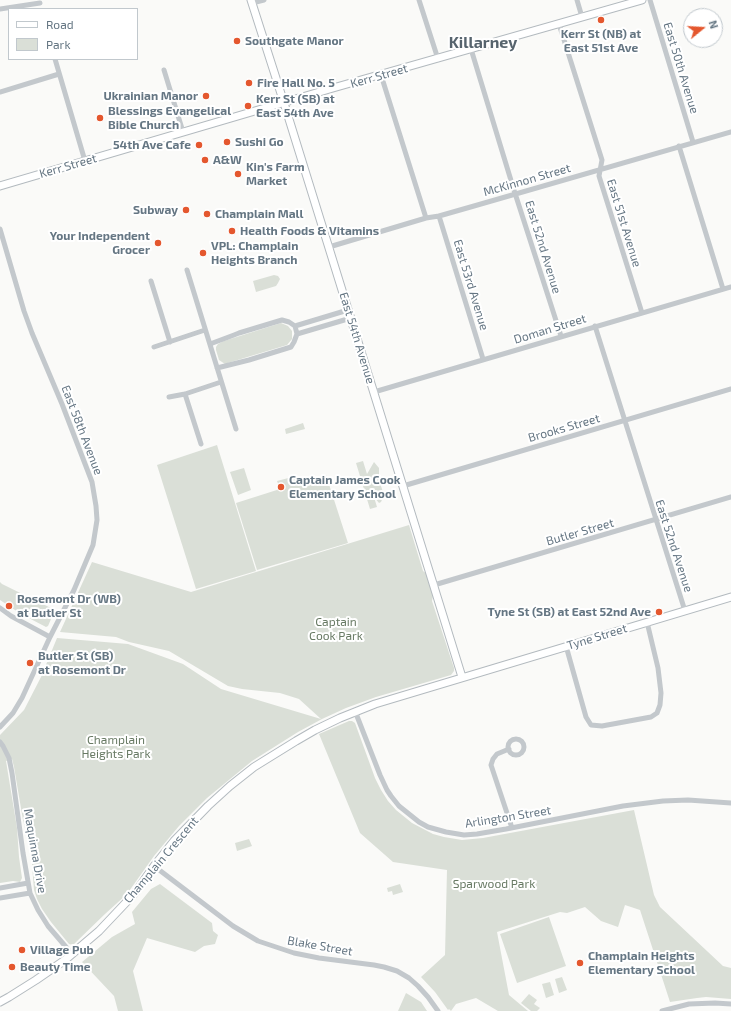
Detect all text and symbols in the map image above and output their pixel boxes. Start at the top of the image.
legend [8,8,138,60]
north arrow [683,8,723,48]
marker: Kerr St (NB) at East 51st Ave [596,15,606,25]
text: Road [46,17,74,31]
text: N [707,19,721,30]
street label: East 50th Avenue [660,21,702,115]
place label: Kerr St (NB) at East 51st Ave [561,27,641,55]
district label: Killarney [449,33,517,53]
place label: Southgate Manor [245,34,344,48]
marker: Southgate Manor [232,36,242,46]
text: Park [46,37,71,51]
street label: Kerr Street [349,61,409,91]
place label: Fire Hall No. 5 [257,76,335,90]
marker: Fire Hall No. 5 [244,78,254,88]
place label: Ukrainian Manor [103,89,198,103]
marker: Ukrainian Manor [201,91,211,101]
place label: Kerr St (SB) at East 54th Ave [256,92,335,120]
marker: Kerr St (SB) at East 54th Ave [243,101,253,111]
place label: Blessings Evangelical Bible Church [108,104,231,132]
marker: Blessings Evangelical Bible Church [95,113,105,123]
place label: Sushi Go [235,135,283,149]
marker: Sushi Go [222,137,232,147]
place label: 54th Ave Cafe [113,138,191,152]
marker: 54th Ave Cafe [194,140,204,150]
street label: Kerr Street [38,151,98,181]
place label: A&W [213,153,242,167]
marker: A&W [200,155,210,165]
place label: Kin's Farm Market [246,160,304,188]
street label: McKinnon Street [482,161,572,199]
marker: Kin's Farm Market [233,169,243,179]
street label: East 51st Avenue [604,177,644,269]
street label: East 52nd Avenue [522,199,564,295]
place label: Subway [133,203,178,217]
marker: Subway [181,205,191,215]
place label: Champlain Mall [215,207,303,221]
marker: Champlain Mall [202,209,212,219]
place label: Health Foods & Vitamins [240,224,379,238]
marker: Health Foods & Vitamins [227,226,237,236]
place label: Your Independent Grocer [50,229,150,257]
marker: Your Independent Grocer [153,238,163,248]
street label: East 53rd Avenue [450,238,492,332]
place label: VPL: Champlain Heights Branch [211,239,298,267]
marker: VPL: Champlain Heights Branch [198,248,208,258]
street label: East 54th Avenue [336,291,378,385]
street label: Doman Street [512,311,588,347]
street label: East 58th Avenue [58,383,106,477]
street label: Brooks Street [526,411,602,445]
place label: Captain James Cook Elementary School [289,473,400,501]
marker: Captain James Cook Elementary School [276,482,286,492]
street label: East 52nd Avenue [652,498,696,594]
street label: Butler Street [545,515,615,549]
place label: Rosemont Dr (WB) at Butler St [17,592,121,620]
marker: Rosemont Dr (WB) at Butler St [4,601,14,611]
place label: Tyne St (SB) at East 52nd Ave [488,605,651,619]
marker: Tyne St (SB) at East 52nd Ave [654,607,664,617]
park label: Captain Cook Park [309,615,363,643]
street label: Tyne Street [565,621,629,653]
place label: Butler St (SB) at Rosemont Dr [38,649,126,677]
marker: Butler St (SB) at Rosemont Dr [25,658,35,668]
park label: Champlain Heights Park [82,733,150,761]
street label: Arlington Street [464,803,552,831]
street label: Maquinna Drive [20,808,50,894]
street label: Champlain Crescent [121,814,201,906]
park label: Sparwood Park [453,877,535,891]
street label: Blake Street [286,933,354,959]
place label: Village Pub [30,943,94,957]
marker: Village Pub [17,945,27,955]
place label: Champlain Heights Elementary School [588,949,695,977]
marker: Champlain Heights Elementary School [575,958,585,968]
place label: Beauty Time [20,960,91,974]
marker: Beauty Time [7,962,17,972]

